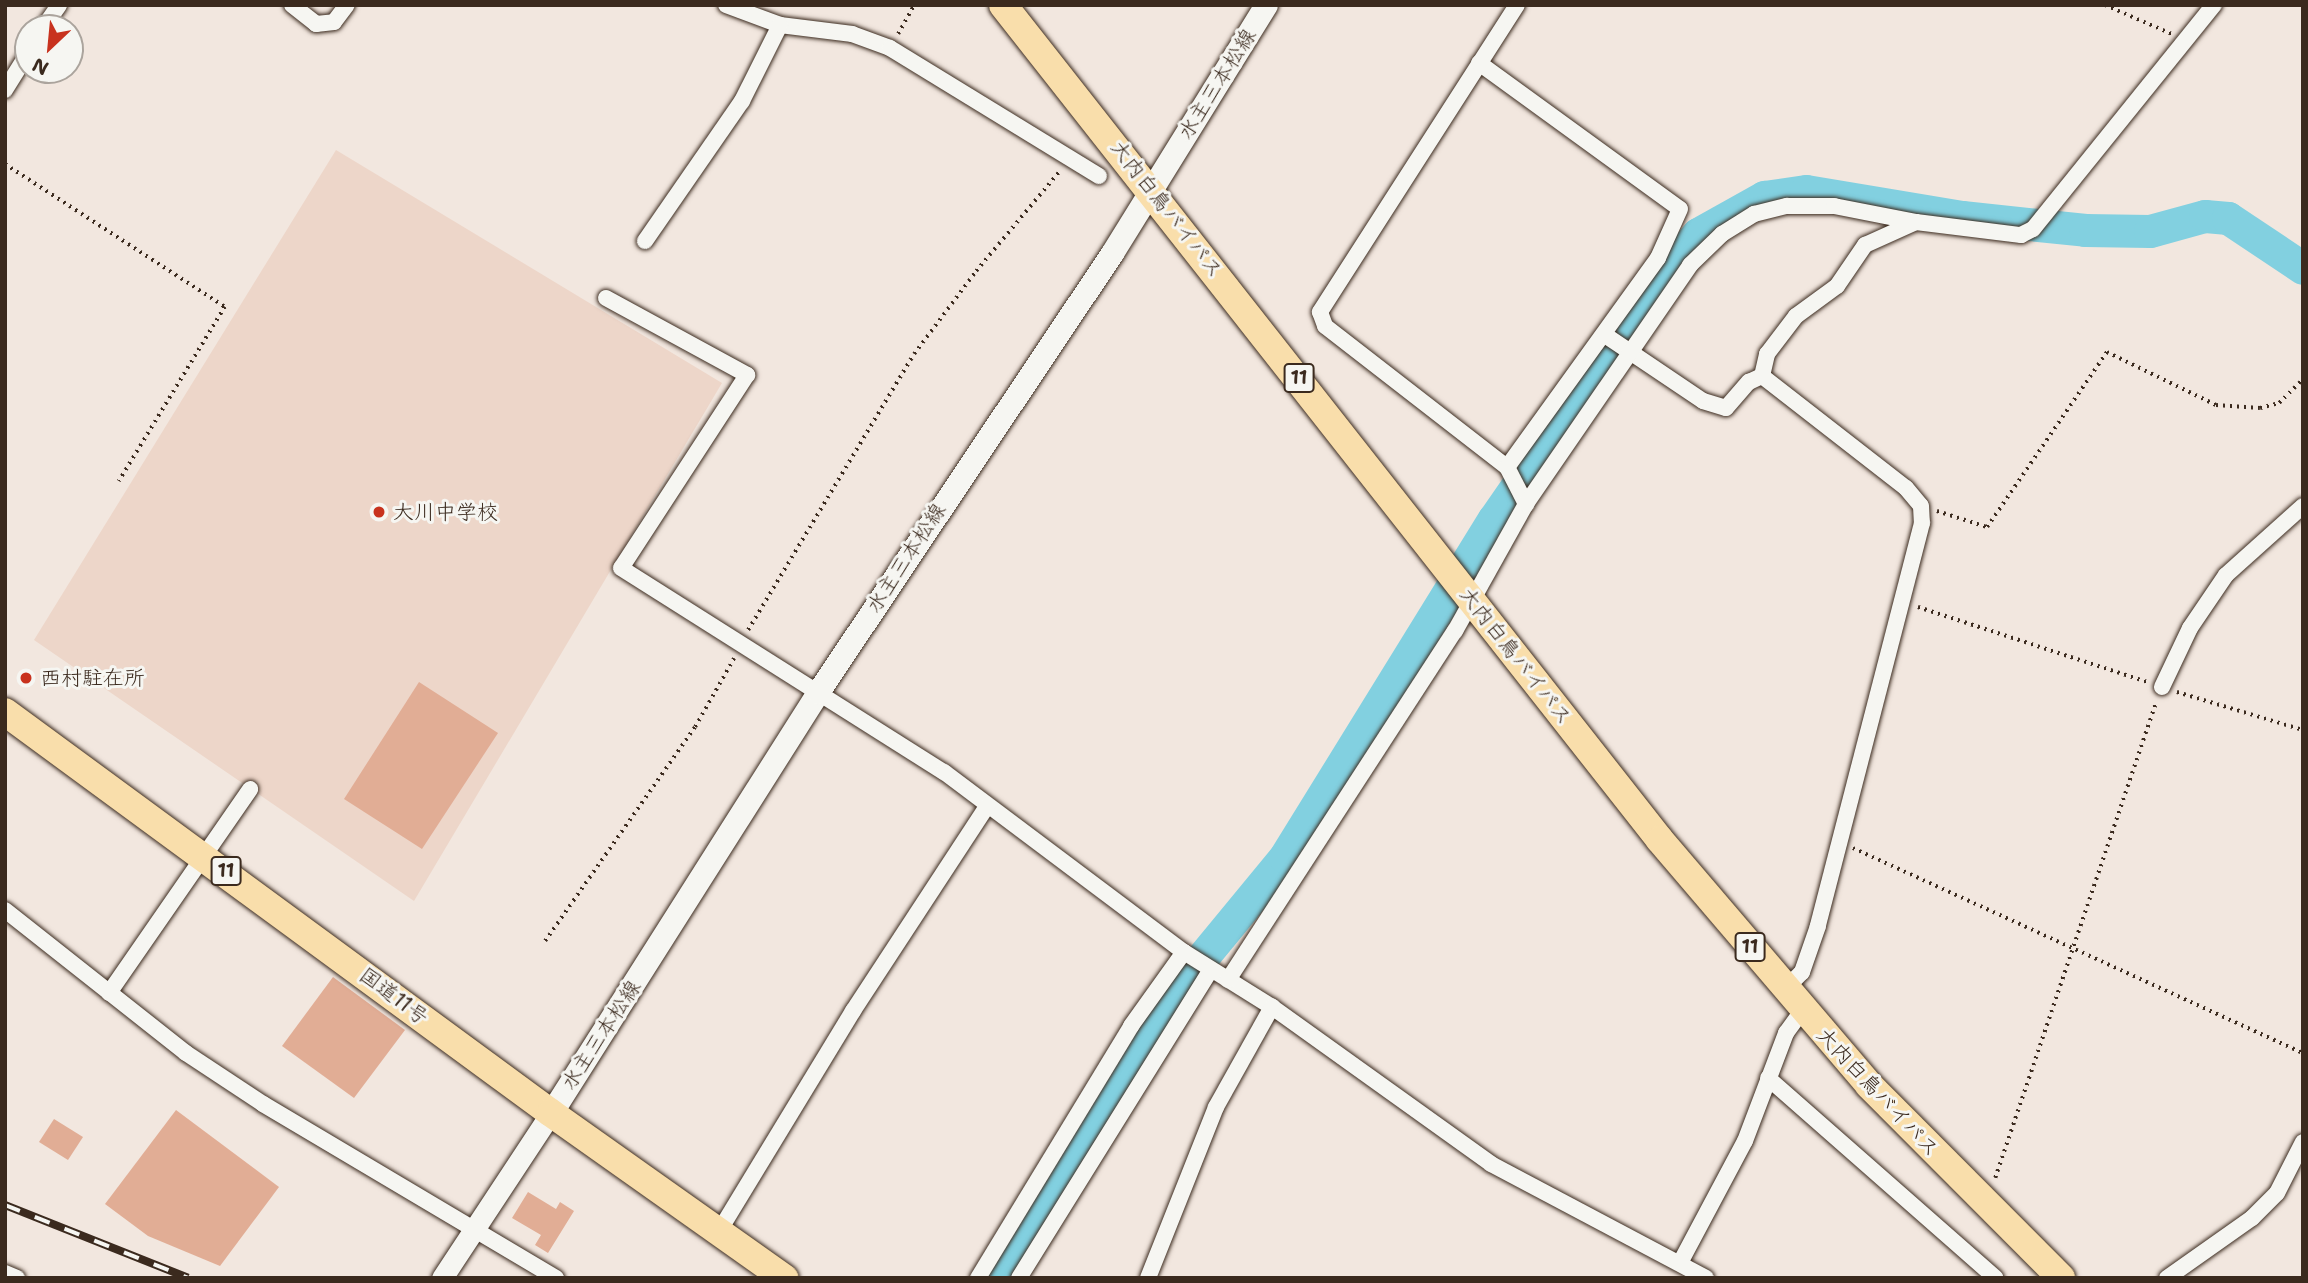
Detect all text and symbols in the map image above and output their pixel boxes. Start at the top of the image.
north arrow [14,14,84,84]
street label: 水主三本松線 [1173,24,1261,144]
text: N [28,52,53,81]
street label: 大内白鳥バイパス [1105,135,1229,283]
road number: 11 [1283,362,1315,394]
street label: 水主三本松線 [861,498,951,618]
place label: 大川中学校 [393,499,498,525]
marker: 大川中学校 [371,504,387,520]
street label: 大内白鳥バイパス [1454,582,1578,730]
place label: 西村駐在所 [40,665,145,691]
marker: 西村駐在所 [18,670,34,686]
road number: 11 [210,856,242,886]
road number: 11 [1734,931,1766,962]
street label: 国道11号 [355,962,433,1030]
street label: 水主三本松線 [556,975,646,1095]
street label: 大内白鳥バイパス [1811,1022,1945,1162]

